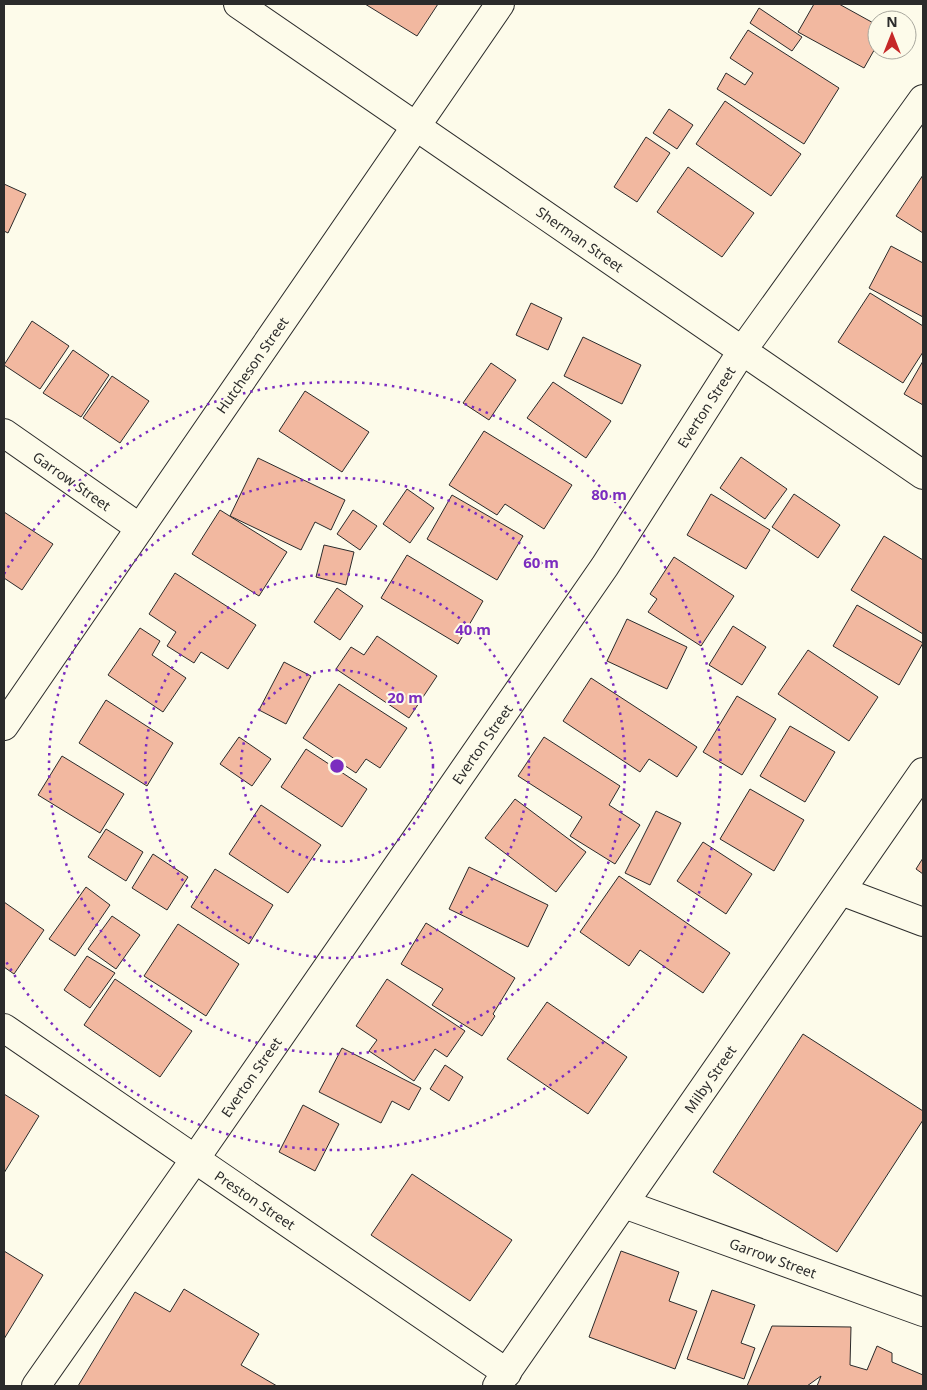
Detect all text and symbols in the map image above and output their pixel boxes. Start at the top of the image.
north arrow [867,10,917,60]
text: N [886,12,898,31]
street label: Sherman Street [533,202,627,276]
street label: Hutcheson Street [212,313,292,417]
street label: Everton Street [673,363,739,451]
street label: Garrow Street [29,447,115,515]
text: 80 m [591,484,627,504]
text: 60 m [523,552,559,572]
text: 40 m [455,619,491,639]
text: 20 m [387,687,423,707]
street label: Everton Street [447,700,517,788]
centre of rings [328,757,346,775]
street label: Everton Street [216,1033,286,1121]
street label: Milby Street [680,1042,740,1116]
street label: Preston Street [211,1166,299,1234]
street label: Garrow Street [727,1233,819,1283]

